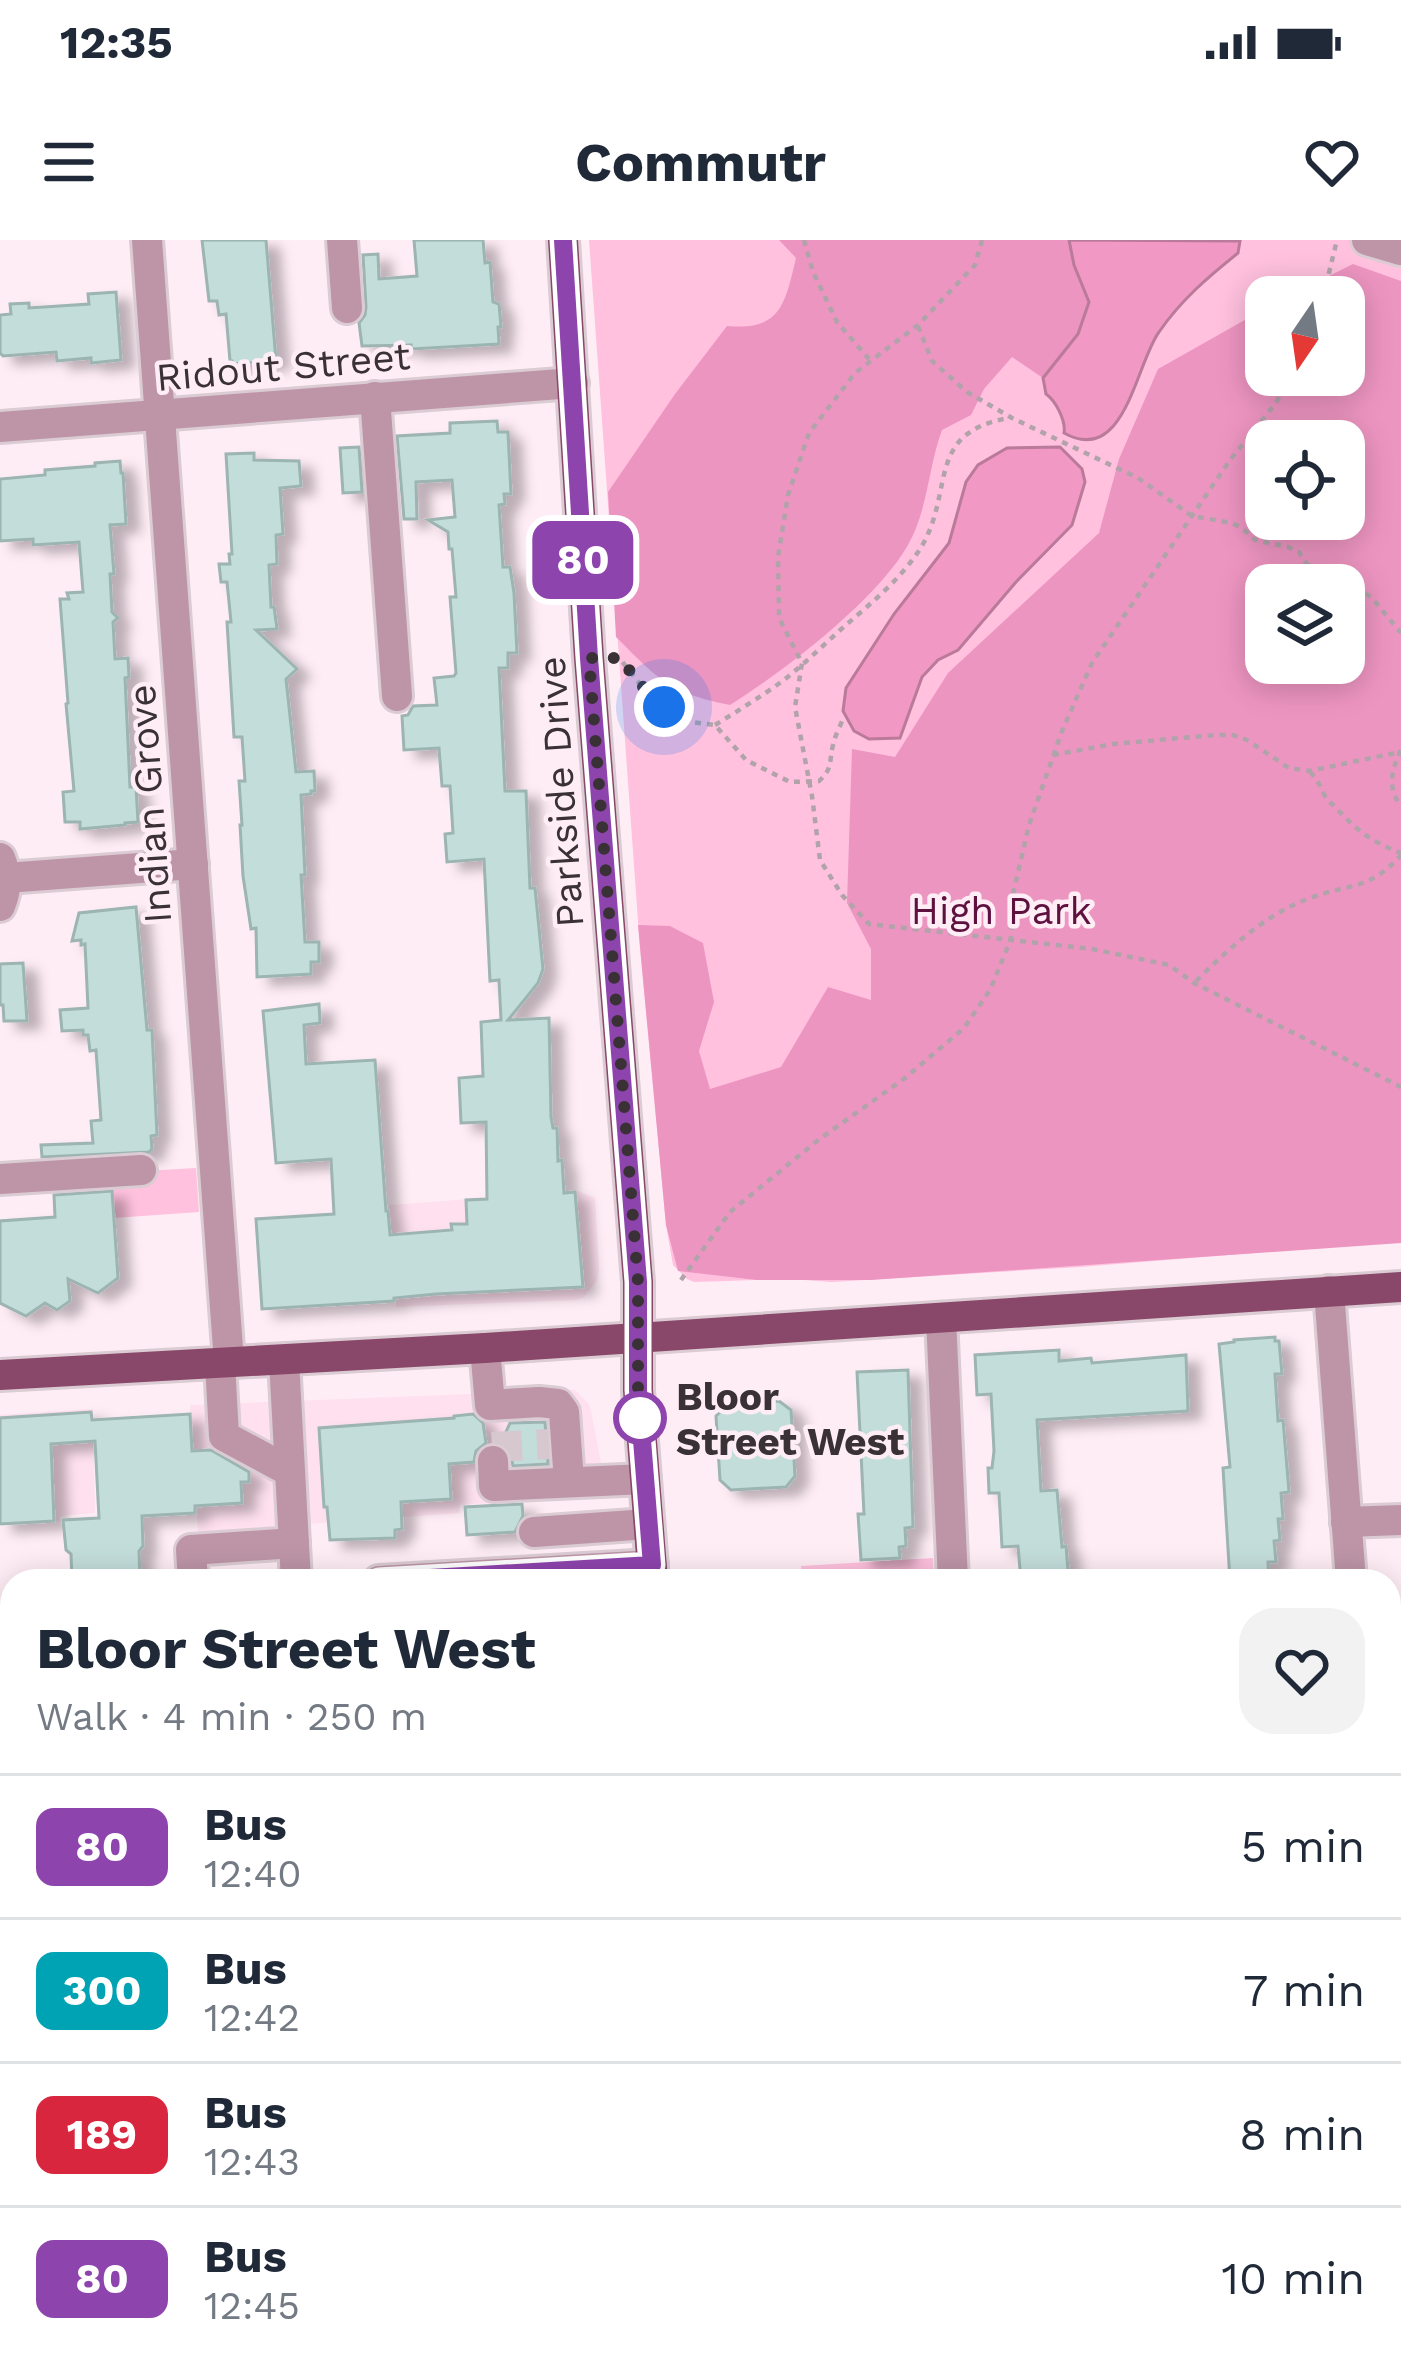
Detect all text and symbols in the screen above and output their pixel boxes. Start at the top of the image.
text: 12:35 [60,16,173,69]
icon: menu [36,129,102,195]
icon: heart [1299,129,1365,195]
text: Commutr [575,131,826,194]
north arrow [1245,276,1365,396]
map controls [1245,276,1365,684]
street label: Ridout Street [154,333,412,400]
button: locate [1245,420,1365,540]
line badge: 80 [529,521,637,599]
text: 80 [556,535,610,584]
button: layers [1245,564,1365,684]
street label: Parkside Drive [529,655,592,929]
your location [634,677,694,737]
street label: Indian Grove [119,683,180,925]
park label: High Park [910,888,1092,933]
place label: Bloor Street West [676,1374,904,1464]
marker: Bloor Street West [615,1393,665,1443]
button: heart [1239,1608,1365,1734]
text: Bloor Street West [36,1615,536,1682]
text: Walk · 4 min · 250 m [36,1694,427,1739]
text: Bus [204,1798,287,1851]
text: 5 min [1241,1820,1365,1873]
text: 80 [75,1822,129,1871]
text: 12:40 [204,1851,302,1896]
text: Bus [204,1942,287,1995]
text: 7 min [1243,1964,1365,2017]
text: 300 [62,1966,142,2015]
text: 12:42 [204,1995,300,2040]
text: Bus [204,2086,287,2139]
text: 8 min [1239,2108,1365,2161]
text: 189 [67,2110,137,2159]
text: 12:43 [204,2139,300,2184]
text: Bus [204,2230,287,2283]
text: 10 min [1221,2252,1365,2305]
text: 80 [75,2254,129,2303]
text: 12:45 [204,2283,300,2328]

